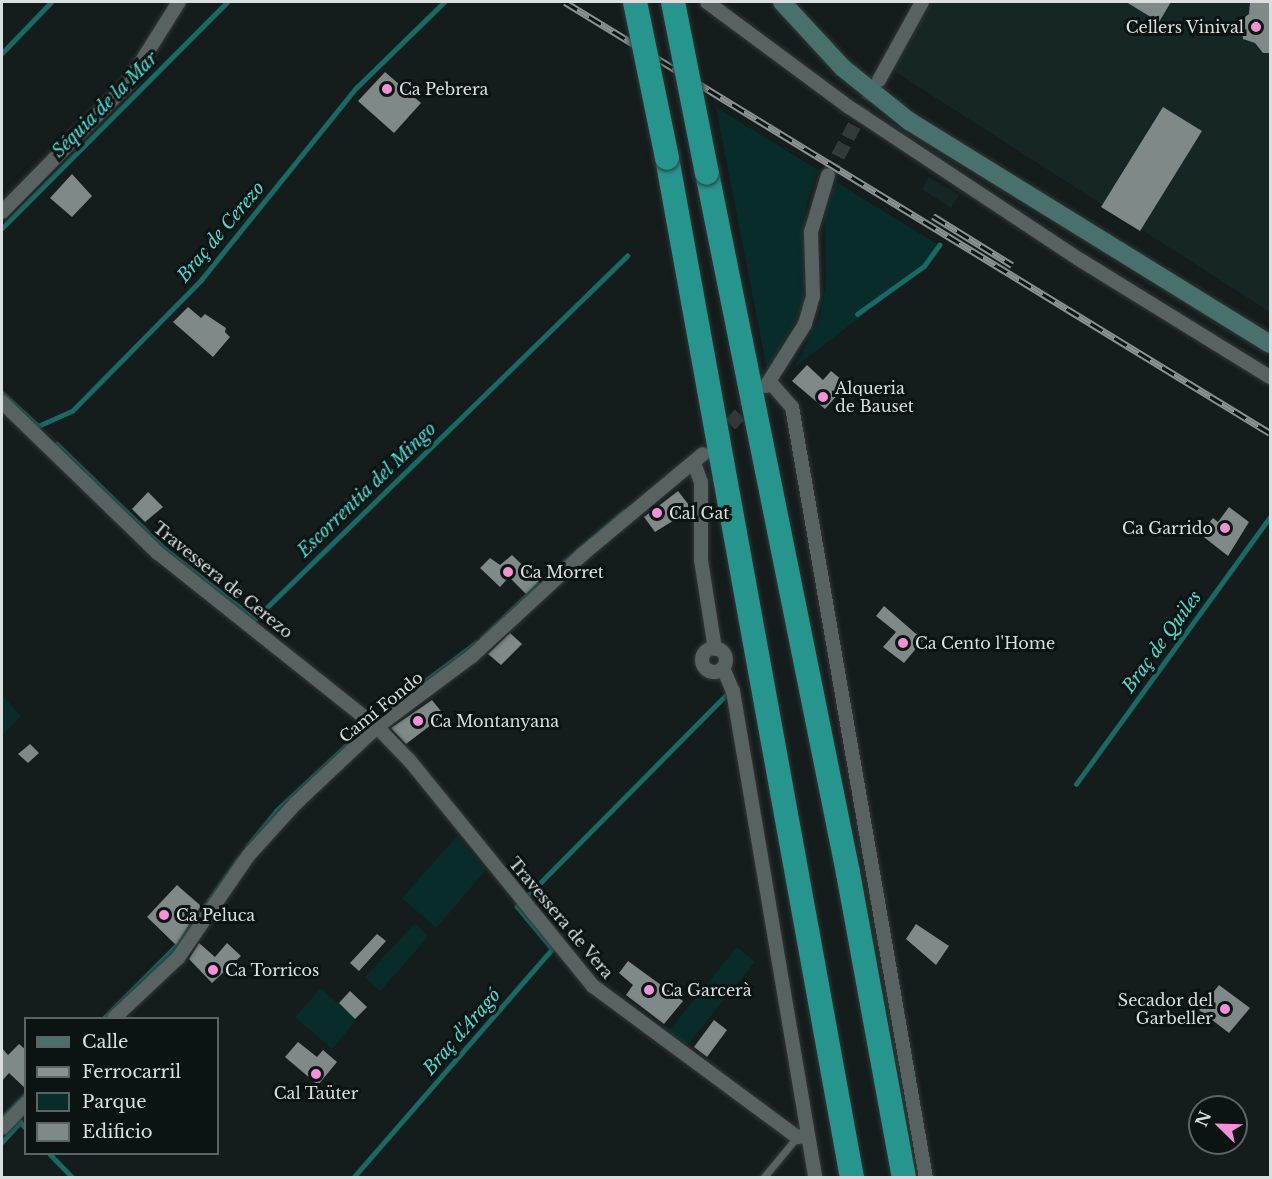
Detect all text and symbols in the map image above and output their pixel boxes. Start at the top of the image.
place label: Cellers Vinival [1125,17,1244,37]
marker: Cellers Vinival [1249,20,1263,34]
water label: Séquia de la Mar [47,47,163,163]
place label: Ca Pebrera [399,79,489,99]
marker: Ca Pebrera [380,82,394,96]
water label: Braç de Cerezo [173,177,269,287]
place label: Alqueria de Bauset [835,378,914,416]
marker: Alqueria de Bauset [816,390,830,404]
water label: Escorrentia del Mingo [293,418,441,562]
place label: Cal Gat [669,503,729,523]
marker: Cal Gat [650,506,664,520]
street label: Travessera de Cerezo [149,518,297,642]
place label: Ca Garrido [1122,518,1213,538]
marker: Ca Garrido [1218,521,1232,535]
place label: Ca Morret [520,562,604,582]
marker: Ca Morret [501,565,515,579]
water label: Braç de Quiles [1118,587,1206,697]
place label: Ca Cento l'Home [915,633,1055,653]
marker: Ca Cento l'Home [896,636,910,650]
street label: Camí Fondo [335,668,427,746]
place label: Ca Montanyana [430,711,559,731]
marker: Ca Montanyana [411,714,425,728]
street label: Travessera de Vera [505,853,617,983]
place label: Ca Peluca [176,905,255,925]
marker: Ca Peluca [157,908,171,922]
place label: Ca Torricos [225,960,320,980]
marker: Ca Torricos [206,963,220,977]
place label: Ca Garcerà [661,980,752,1000]
marker: Ca Garcerà [642,983,656,997]
water label: Braç d'Aragó [419,985,505,1079]
place label: Secador del Garbeller [1117,990,1213,1028]
marker: Secador del Garbeller [1218,1002,1232,1016]
legend [24,1017,219,1155]
text: Calle [82,1031,128,1053]
text: Ferrocarril [82,1061,181,1083]
marker: Cal Taüter [309,1067,323,1081]
place label: Cal Taüter [273,1083,359,1103]
text: Parque [82,1091,147,1113]
north arrow [1188,1095,1248,1155]
text: N [1191,1108,1215,1130]
text: Edificio [82,1121,153,1143]

